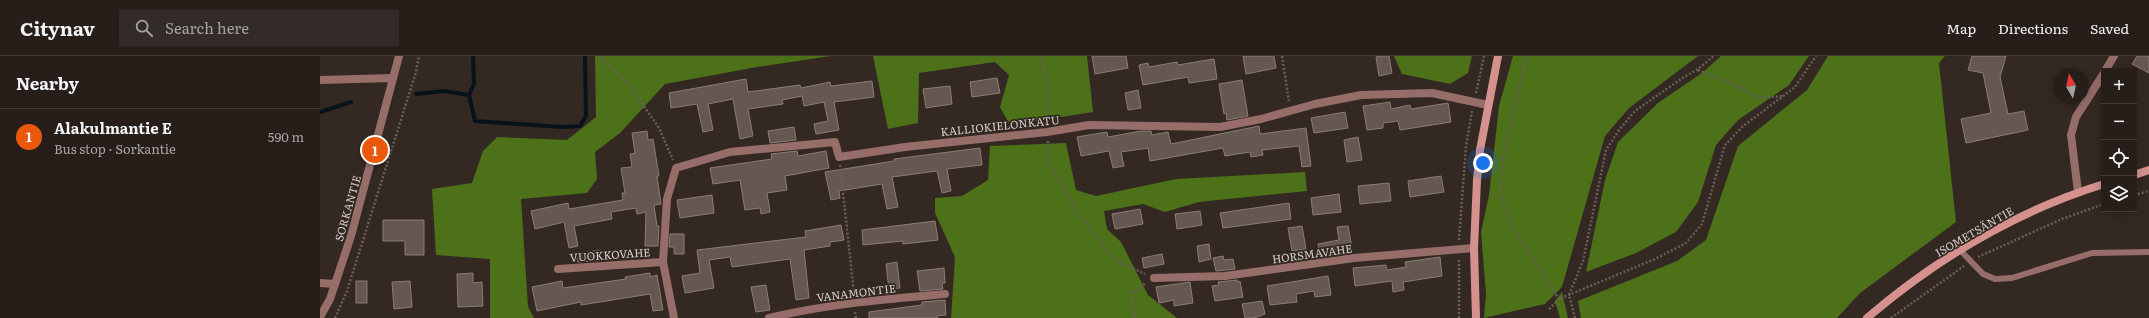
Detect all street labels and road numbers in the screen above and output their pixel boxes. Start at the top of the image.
street label: KALLIOKIELONKATU [940,111,1060,139]
street label: SORKANTIE [330,173,364,243]
street label: ISOMETSÄNTIE [1932,202,2016,260]
street label: HORSMAVAHE [1271,239,1353,267]
street label: VUOKKOVAHE [569,243,651,265]
street label: VANAMONTIE [816,279,896,305]

